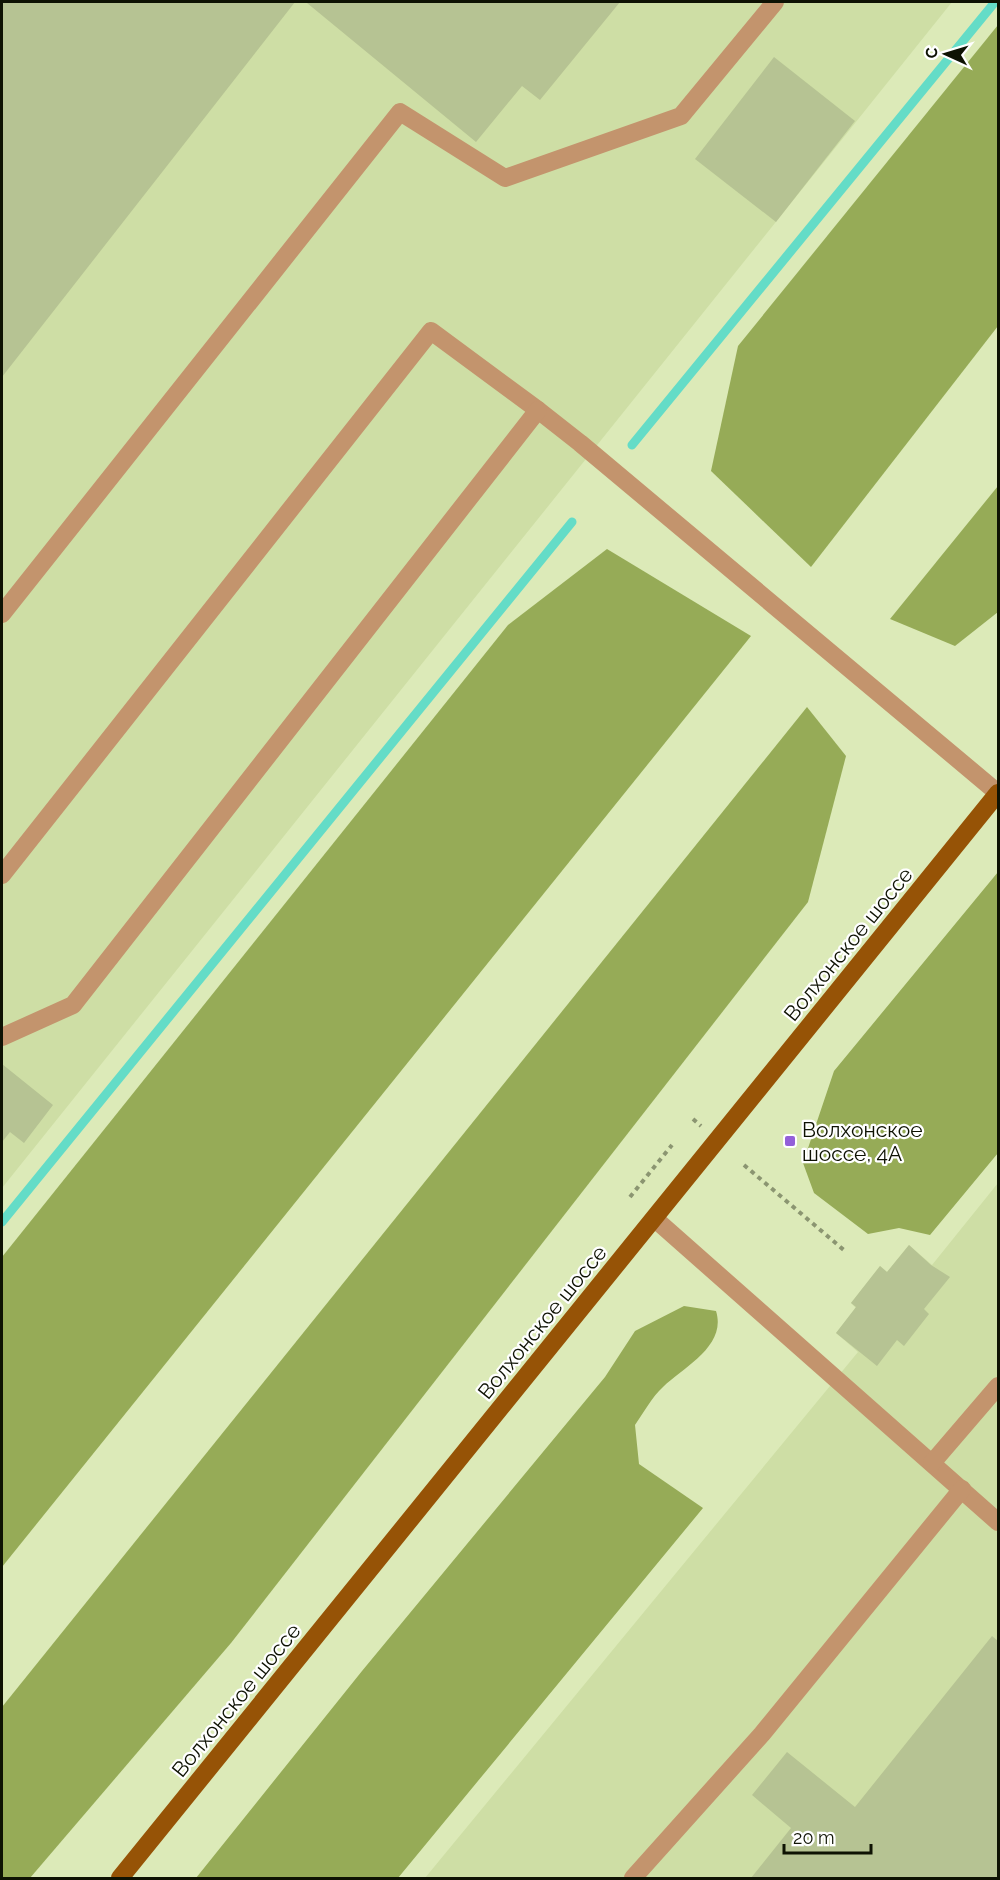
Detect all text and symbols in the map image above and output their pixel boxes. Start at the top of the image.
north arrow [916,24,976,84]
text: С [922,47,941,59]
street label: Волхонское шоссе [778,862,918,1026]
place label: Волхонское шоссе, 4А [802,1117,922,1166]
marker: Волхонское шоссе, 4А [783,1134,797,1148]
street label: Волхонское шоссе [472,1240,612,1404]
street label: Волхонское шоссе [166,1618,306,1782]
scale bar [784,1817,871,1855]
text: 20 m [793,1827,835,1848]

